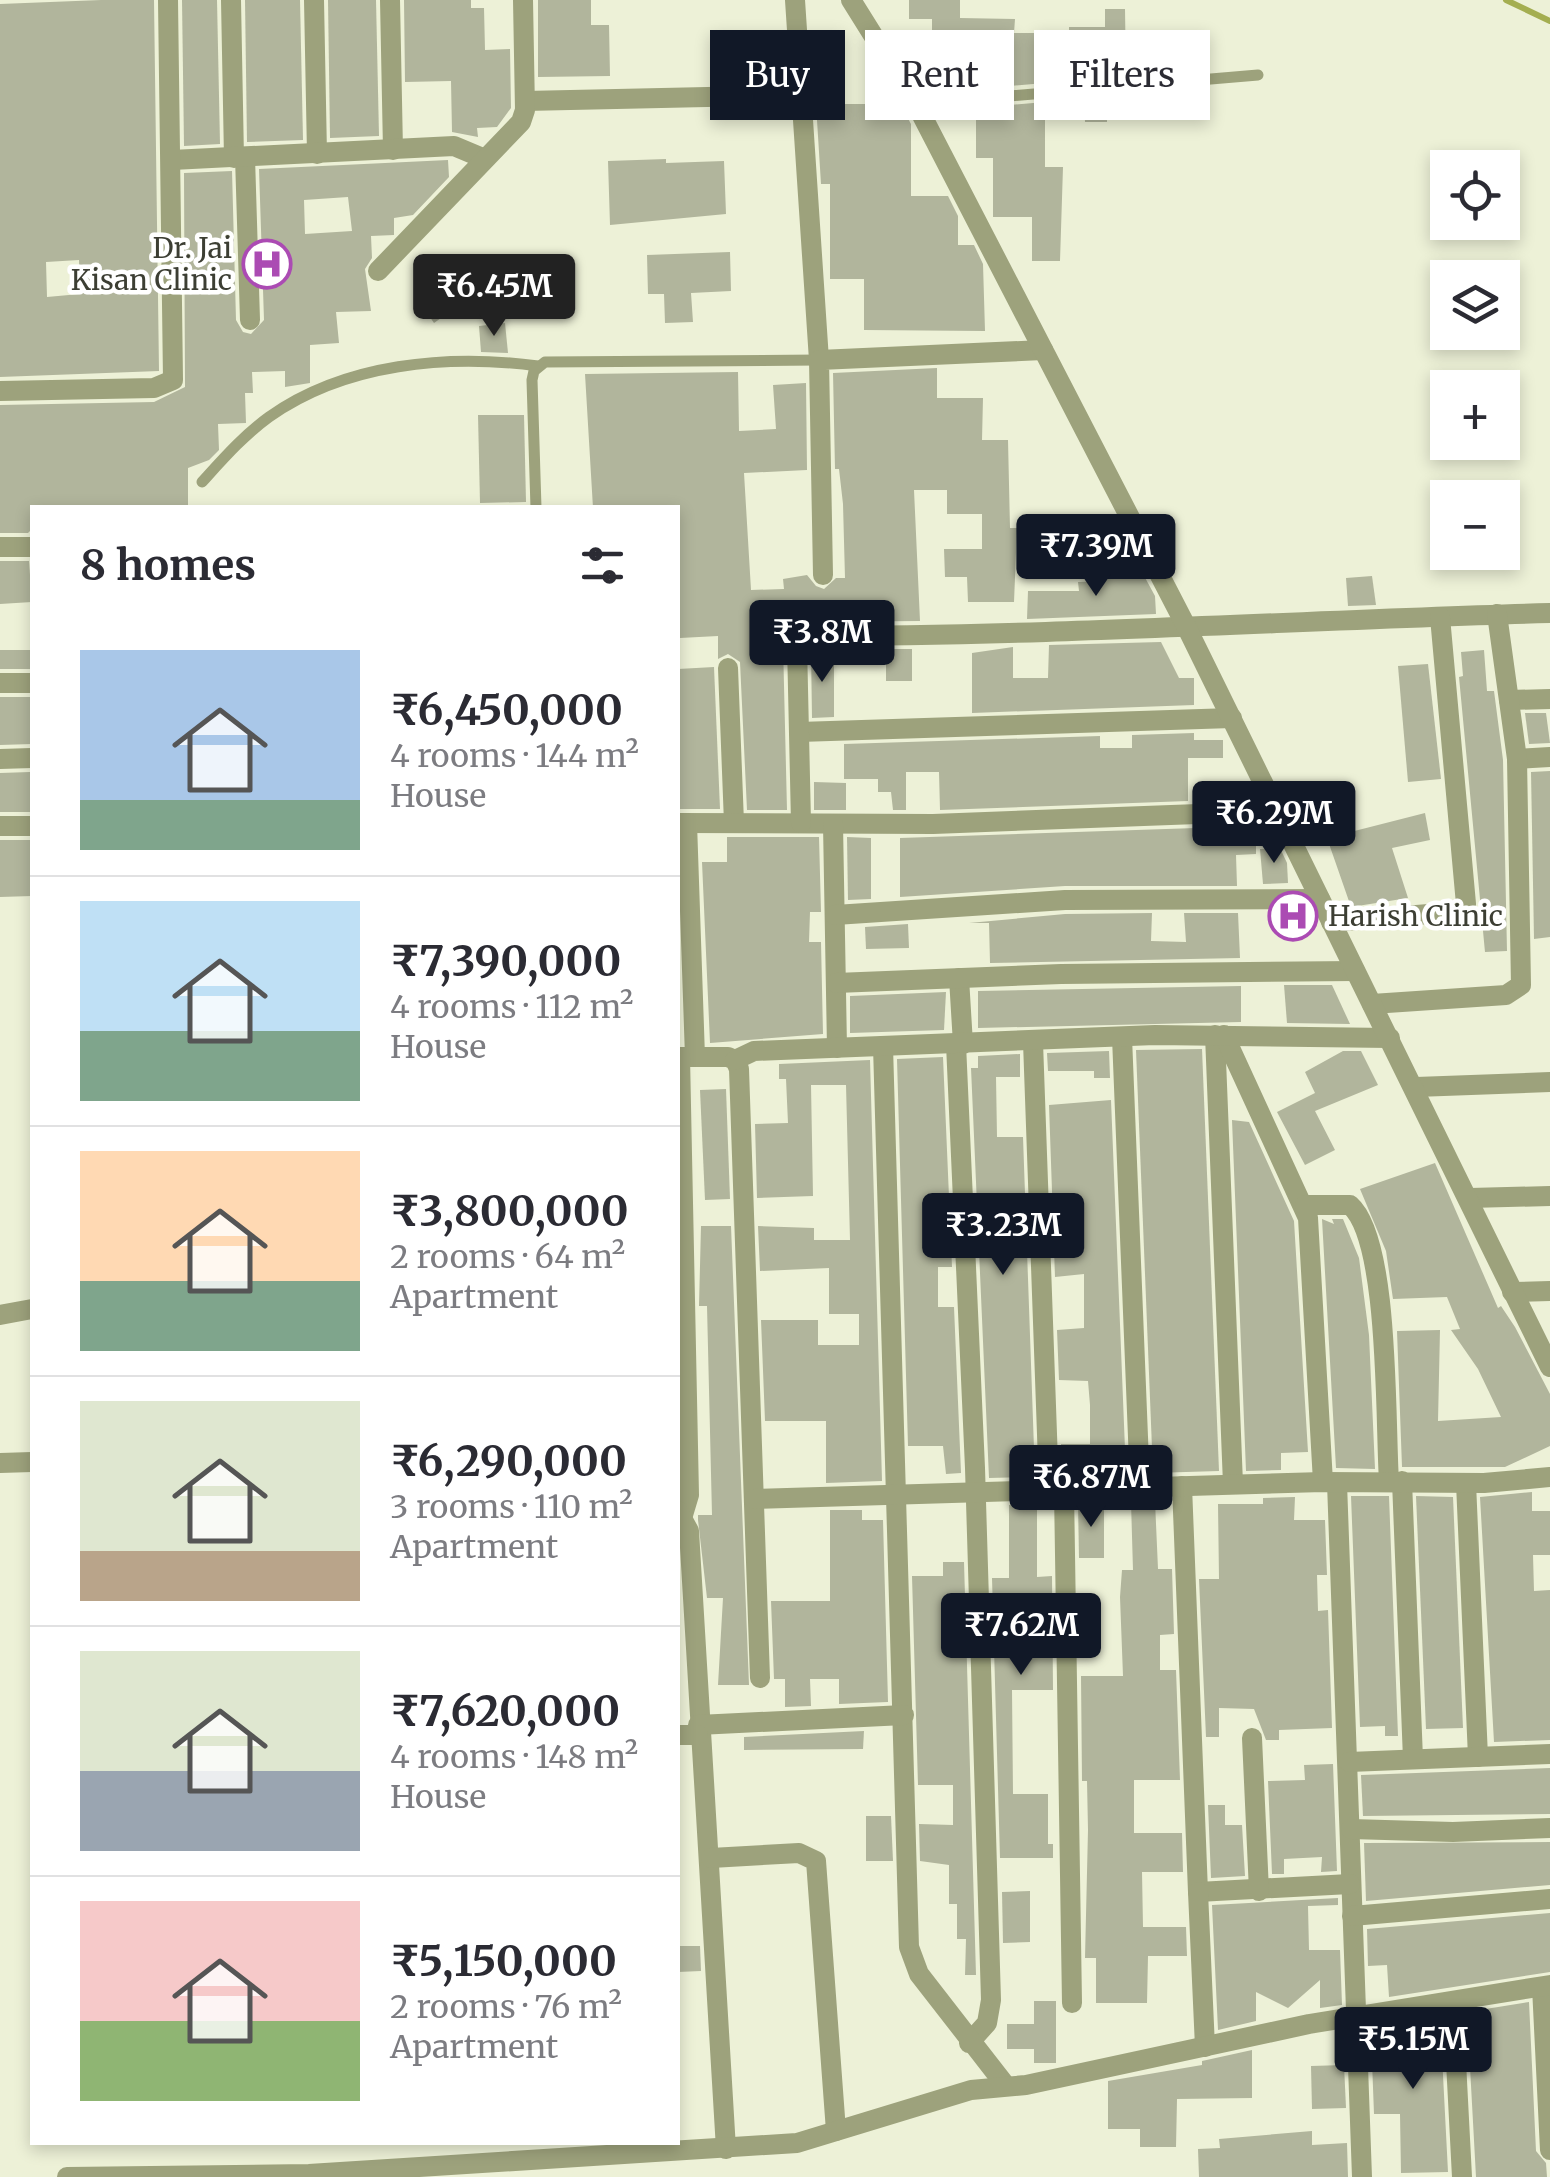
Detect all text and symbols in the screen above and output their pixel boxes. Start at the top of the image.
chip: Buy [710,30,845,120]
chip: Rent [865,30,1014,120]
chip: Filters [1034,30,1210,120]
map controls [1430,150,1520,570]
button: locate [1430,150,1520,240]
place label: Dr. Jai Kisan Clinic [71,230,232,298]
hospital icon: Dr. Jai Kisan Clinic [241,238,293,290]
pin: ₹6.45M [413,254,575,339]
button: layers [1430,260,1520,350]
text: ₹6.45M [435,266,553,306]
button: + [1430,370,1520,460]
button: − [1430,480,1520,570]
pin: ₹7.39M [1015,514,1177,599]
text: ₹7.39M [1038,526,1154,566]
icon: filters [575,538,630,593]
text: 8 homes [80,539,256,591]
pin: ₹3.8M [752,600,892,685]
text: ₹3.8M [771,612,873,652]
text: ₹6,450,000 [390,684,623,736]
icon: home [160,690,280,810]
text: 4 rooms · 144 m² [390,736,639,776]
text: House [390,776,486,816]
pin: ₹6.29M [1193,781,1355,866]
text: ₹6.29M [1214,793,1334,833]
hospital icon: Harish Clinic [1267,890,1319,942]
place label: Harish Clinic [1328,898,1503,934]
text: ₹7,390,000 [390,935,621,987]
icon: home [160,941,280,1061]
text: 4 rooms · 112 m² [390,987,633,1027]
text: House [390,1027,486,1067]
text: ₹3,800,000 [390,1185,629,1237]
icon: home [160,1191,280,1311]
pin: ₹3.23M [922,1193,1084,1278]
text: ₹3.23M [944,1205,1062,1245]
text: 2 rooms · 64 m² [390,1237,625,1277]
text: Apartment [390,1277,558,1317]
text: ₹6,290,000 [390,1435,627,1487]
icon: home [160,1441,280,1561]
pin: ₹6.87M [1010,1445,1172,1530]
text: ₹6.87M [1031,1457,1151,1497]
text: 3 rooms · 110 m² [390,1487,633,1527]
text: Apartment [390,1527,558,1567]
pin: ₹7.62M [940,1593,1102,1678]
text: ₹7.62M [963,1605,1079,1645]
text: ₹7,620,000 [390,1685,620,1737]
icon: home [160,1691,280,1811]
text: 4 rooms · 148 m² [390,1737,638,1777]
text: House [390,1777,486,1817]
text: ₹5,150,000 [390,1935,617,1987]
icon: home [160,1941,280,2061]
text: 2 rooms · 76 m² [390,1987,622,2027]
pin: ₹5.15M [1332,2007,1494,2092]
text: ₹5.15M [1357,2019,1469,2059]
text: Apartment [390,2027,558,2067]

